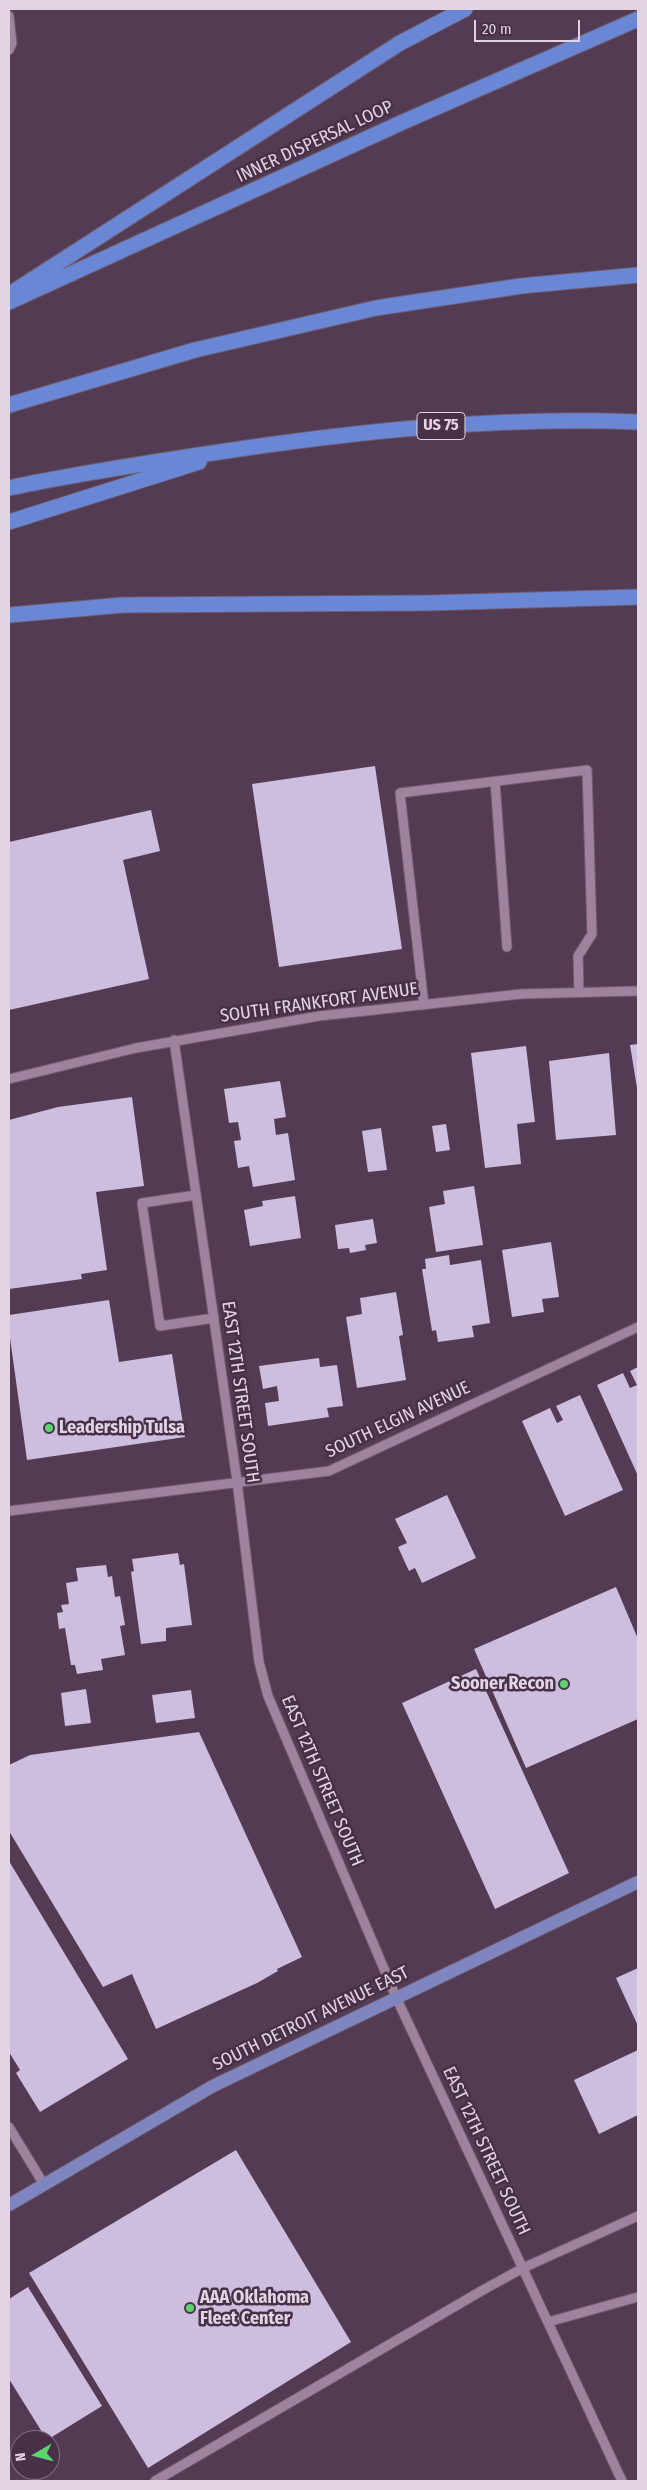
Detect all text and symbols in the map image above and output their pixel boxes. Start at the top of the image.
scale bar [477,10,583,42]
text: 20 m [482,20,512,38]
street label: INNER DISPERSAL LOOP [233,96,397,188]
road number: US 75 [417,412,465,440]
street label: SOUTH FRANKFORT AVENUE [219,978,419,1028]
street label: EAST 12TH STREET SOUTH [217,1300,263,1484]
street label: SOUTH ELGIN AVENUE [322,1377,474,1463]
place label: Leadership Tulsa [59,1417,185,1439]
marker: Leadership Tulsa [43,1422,55,1434]
place label: Sooner Recon [451,1673,554,1695]
marker: Sooner Recon [558,1678,570,1690]
street label: EAST 12TH STREET SOUTH [276,1692,368,1870]
street label: SOUTH DETROIT AVENUE EAST [209,1962,413,2076]
street label: EAST 12TH STREET SOUTH [437,2063,535,2239]
place label: AAA Oklahoma Fleet Center [200,2287,309,2330]
marker: AAA Oklahoma Fleet Center [184,2302,196,2314]
north arrow [10,2430,60,2480]
text: N [12,2452,30,2462]

